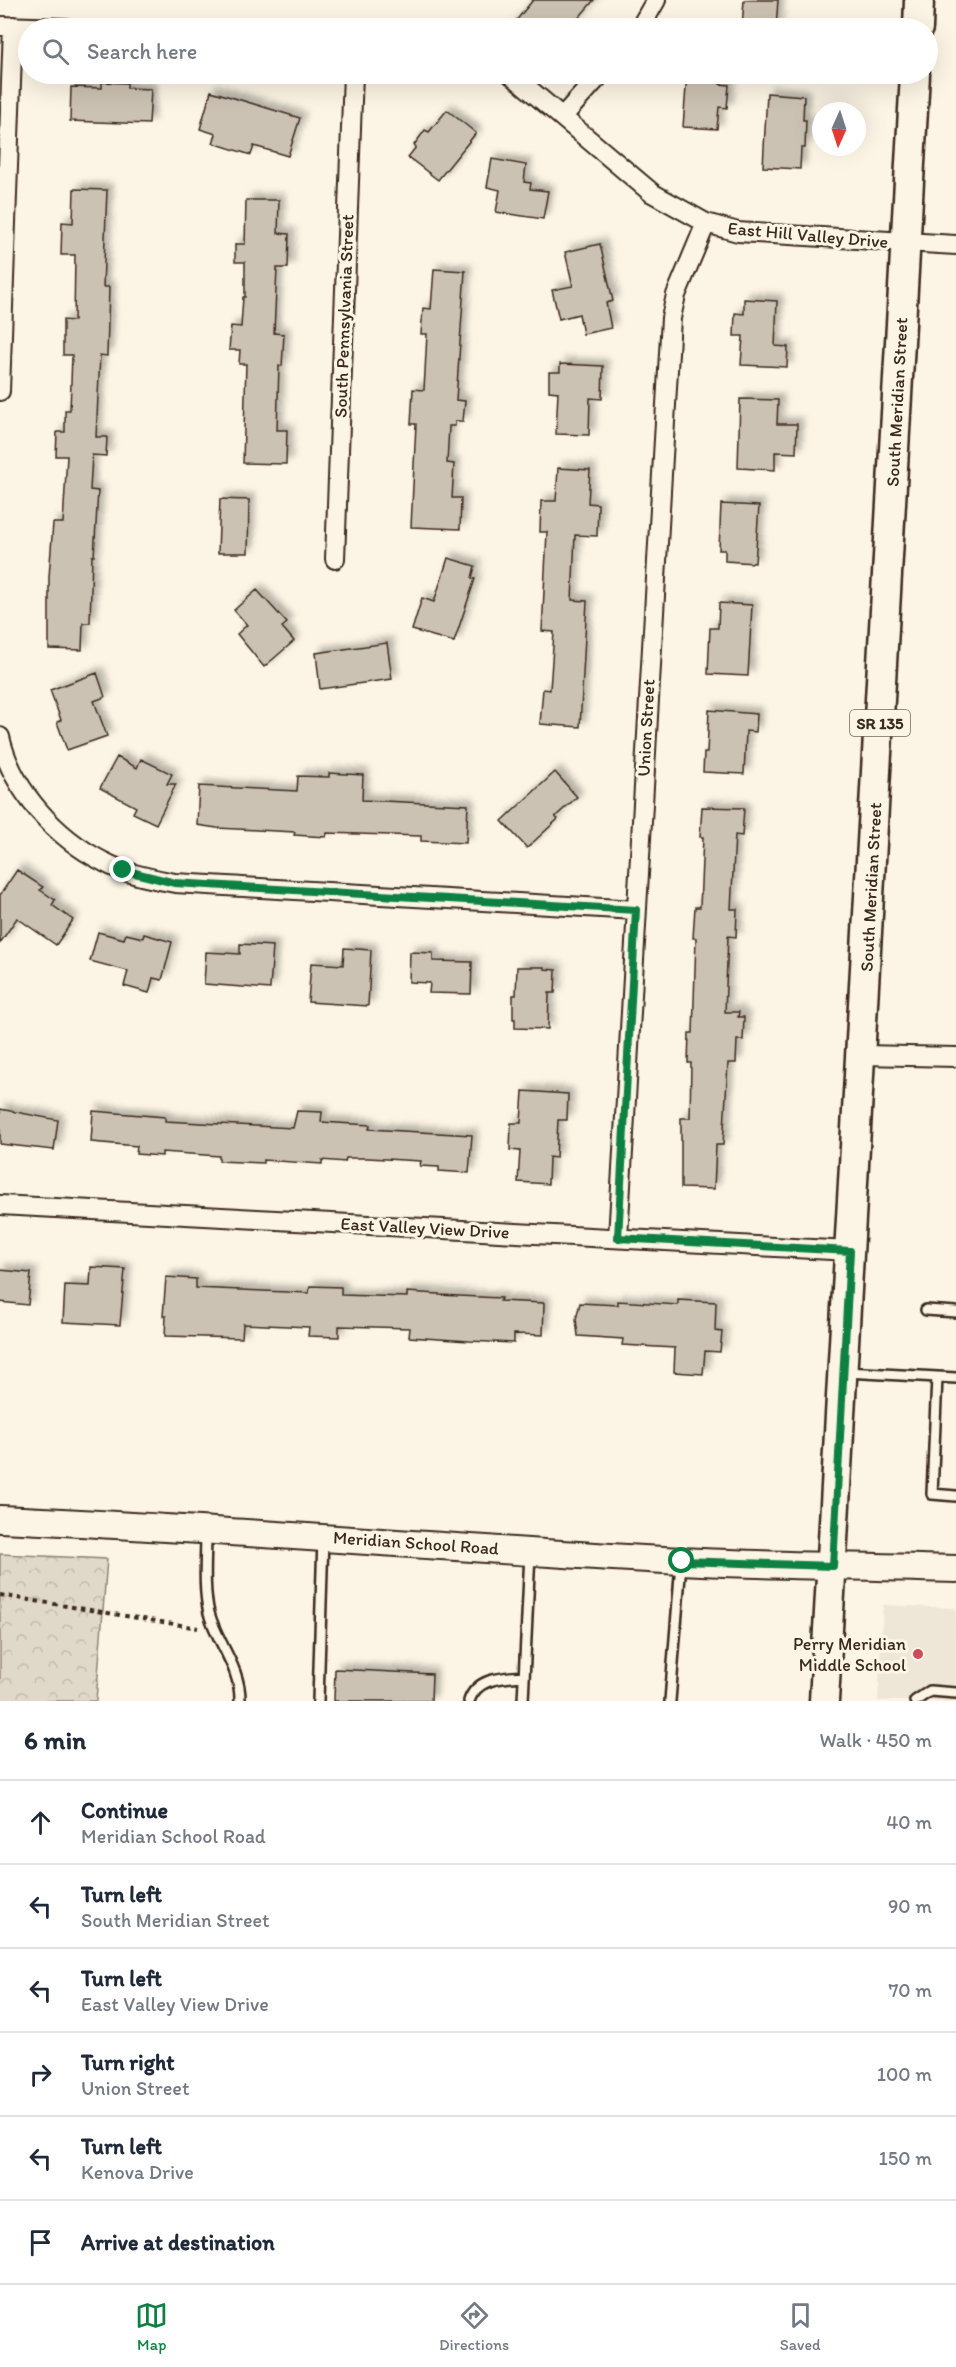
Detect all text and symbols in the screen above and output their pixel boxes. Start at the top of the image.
search box [18,18,938,84]
icon: search [39,35,72,68]
text: Search here [87,38,197,65]
north arrow [812,102,866,156]
street label: South Pennsylvania Street [329,214,359,418]
street label: East Hill Valley Drive [727,217,889,253]
street label: South Meridian Street [882,316,912,487]
street label: Union Street [632,678,660,777]
road number: SR 135 [850,710,910,736]
street label: South Meridian Street [856,801,886,972]
route end [109,856,135,882]
street label: East Valley View Drive [340,1213,510,1243]
street label: Meridian School Road [332,1526,500,1560]
route start [668,1547,694,1573]
place label: Perry Meridian Middle School [793,1633,906,1676]
marker: Perry Meridian Middle School [911,1647,925,1661]
text: 6 min [24,1724,86,1756]
text: Walk · 450 m [819,1728,932,1752]
text: Continue [81,1797,168,1824]
icon: ahead [24,1806,57,1839]
text: 40 m [886,1810,932,1834]
text: Meridian School Road [81,1824,266,1848]
text: Turn left [81,1881,162,1908]
icon: left [24,1890,57,1923]
text: 90 m [888,1894,932,1918]
text: South Meridian Street [81,1908,269,1932]
text: Turn left [81,1965,162,1992]
icon: left [24,1974,57,2007]
text: 70 m [888,1978,932,2002]
text: East Valley View Drive [81,1992,269,2016]
text: Turn right [81,2049,175,2076]
icon: right [24,2058,57,2091]
text: 100 m [877,2062,932,2086]
text: Union Street [81,2076,189,2100]
text: Turn left [81,2133,162,2160]
icon: left [24,2142,57,2175]
text: 150 m [879,2146,932,2170]
text: Kenova Drive [81,2160,194,2184]
icon: arrive [24,2226,57,2259]
text: Arrive at destination [81,2229,275,2256]
tab: Map [135,2299,168,2354]
tab: Directions [439,2299,509,2354]
tab: Saved [780,2299,821,2354]

